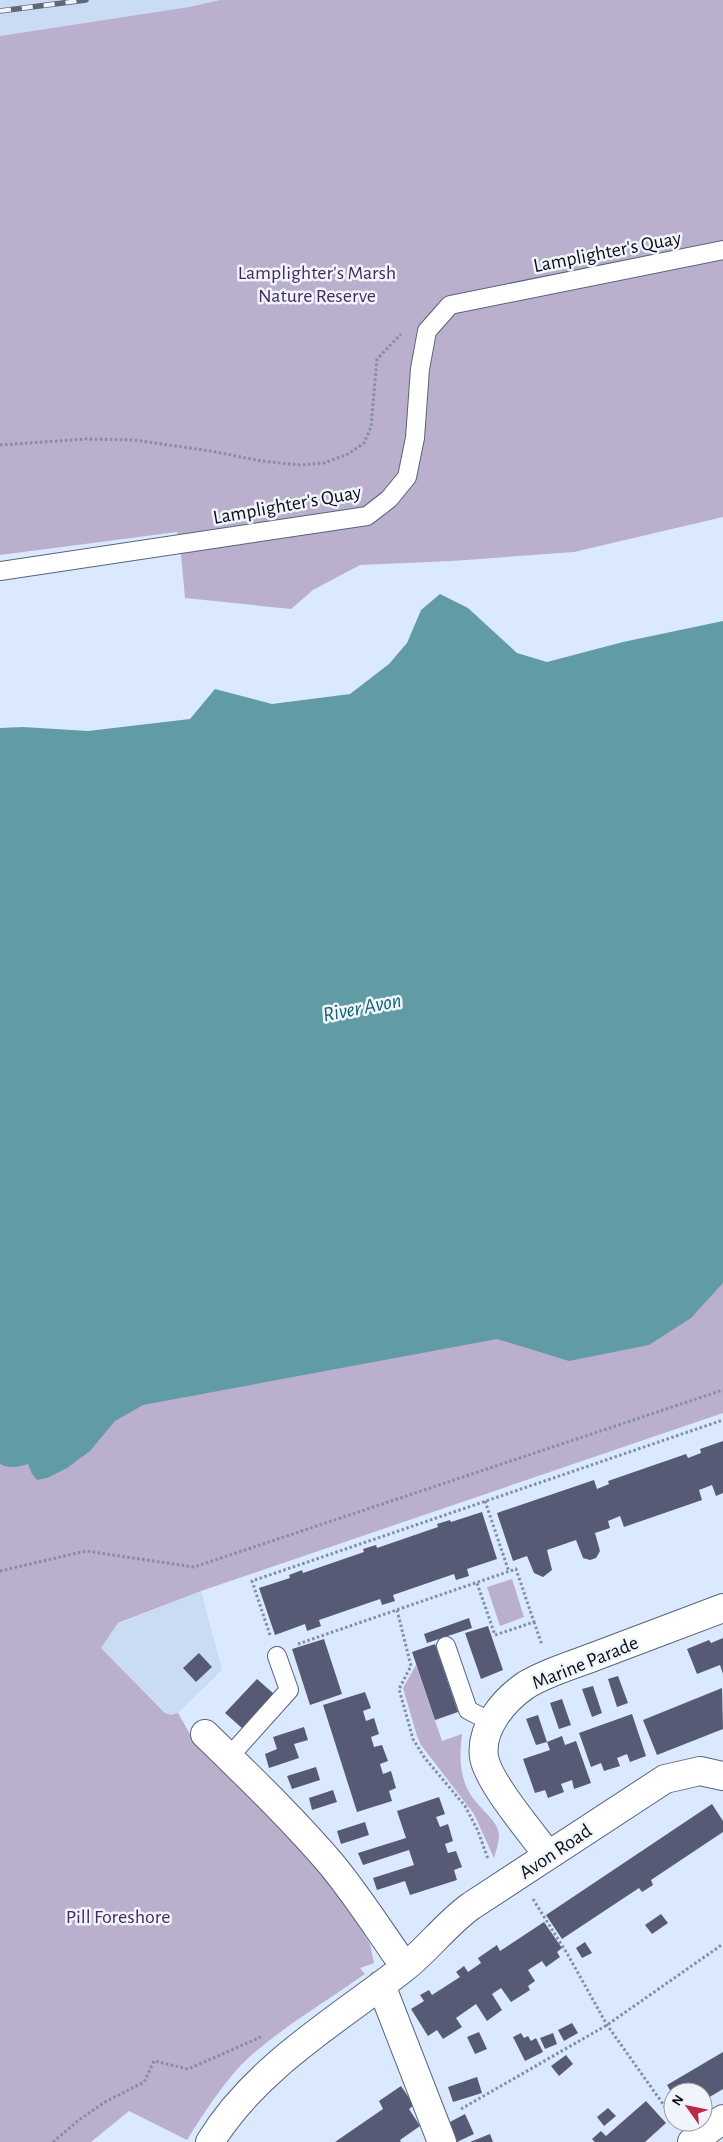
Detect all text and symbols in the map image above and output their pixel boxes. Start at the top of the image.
street label: Lamplighter's Quay [532,228,683,276]
park label: Lamplighter's Marsh Nature Reserve [238,263,396,306]
street label: Lamplighter's Quay [211,482,363,528]
water label: River Avon [321,990,403,1025]
street label: Marine Parade [529,1633,641,1693]
street label: Avon Road [516,1821,595,1883]
park label: Pill Foreshore [66,1907,170,1927]
north arrow [663,2082,713,2132]
text: N [669,2093,686,2108]

